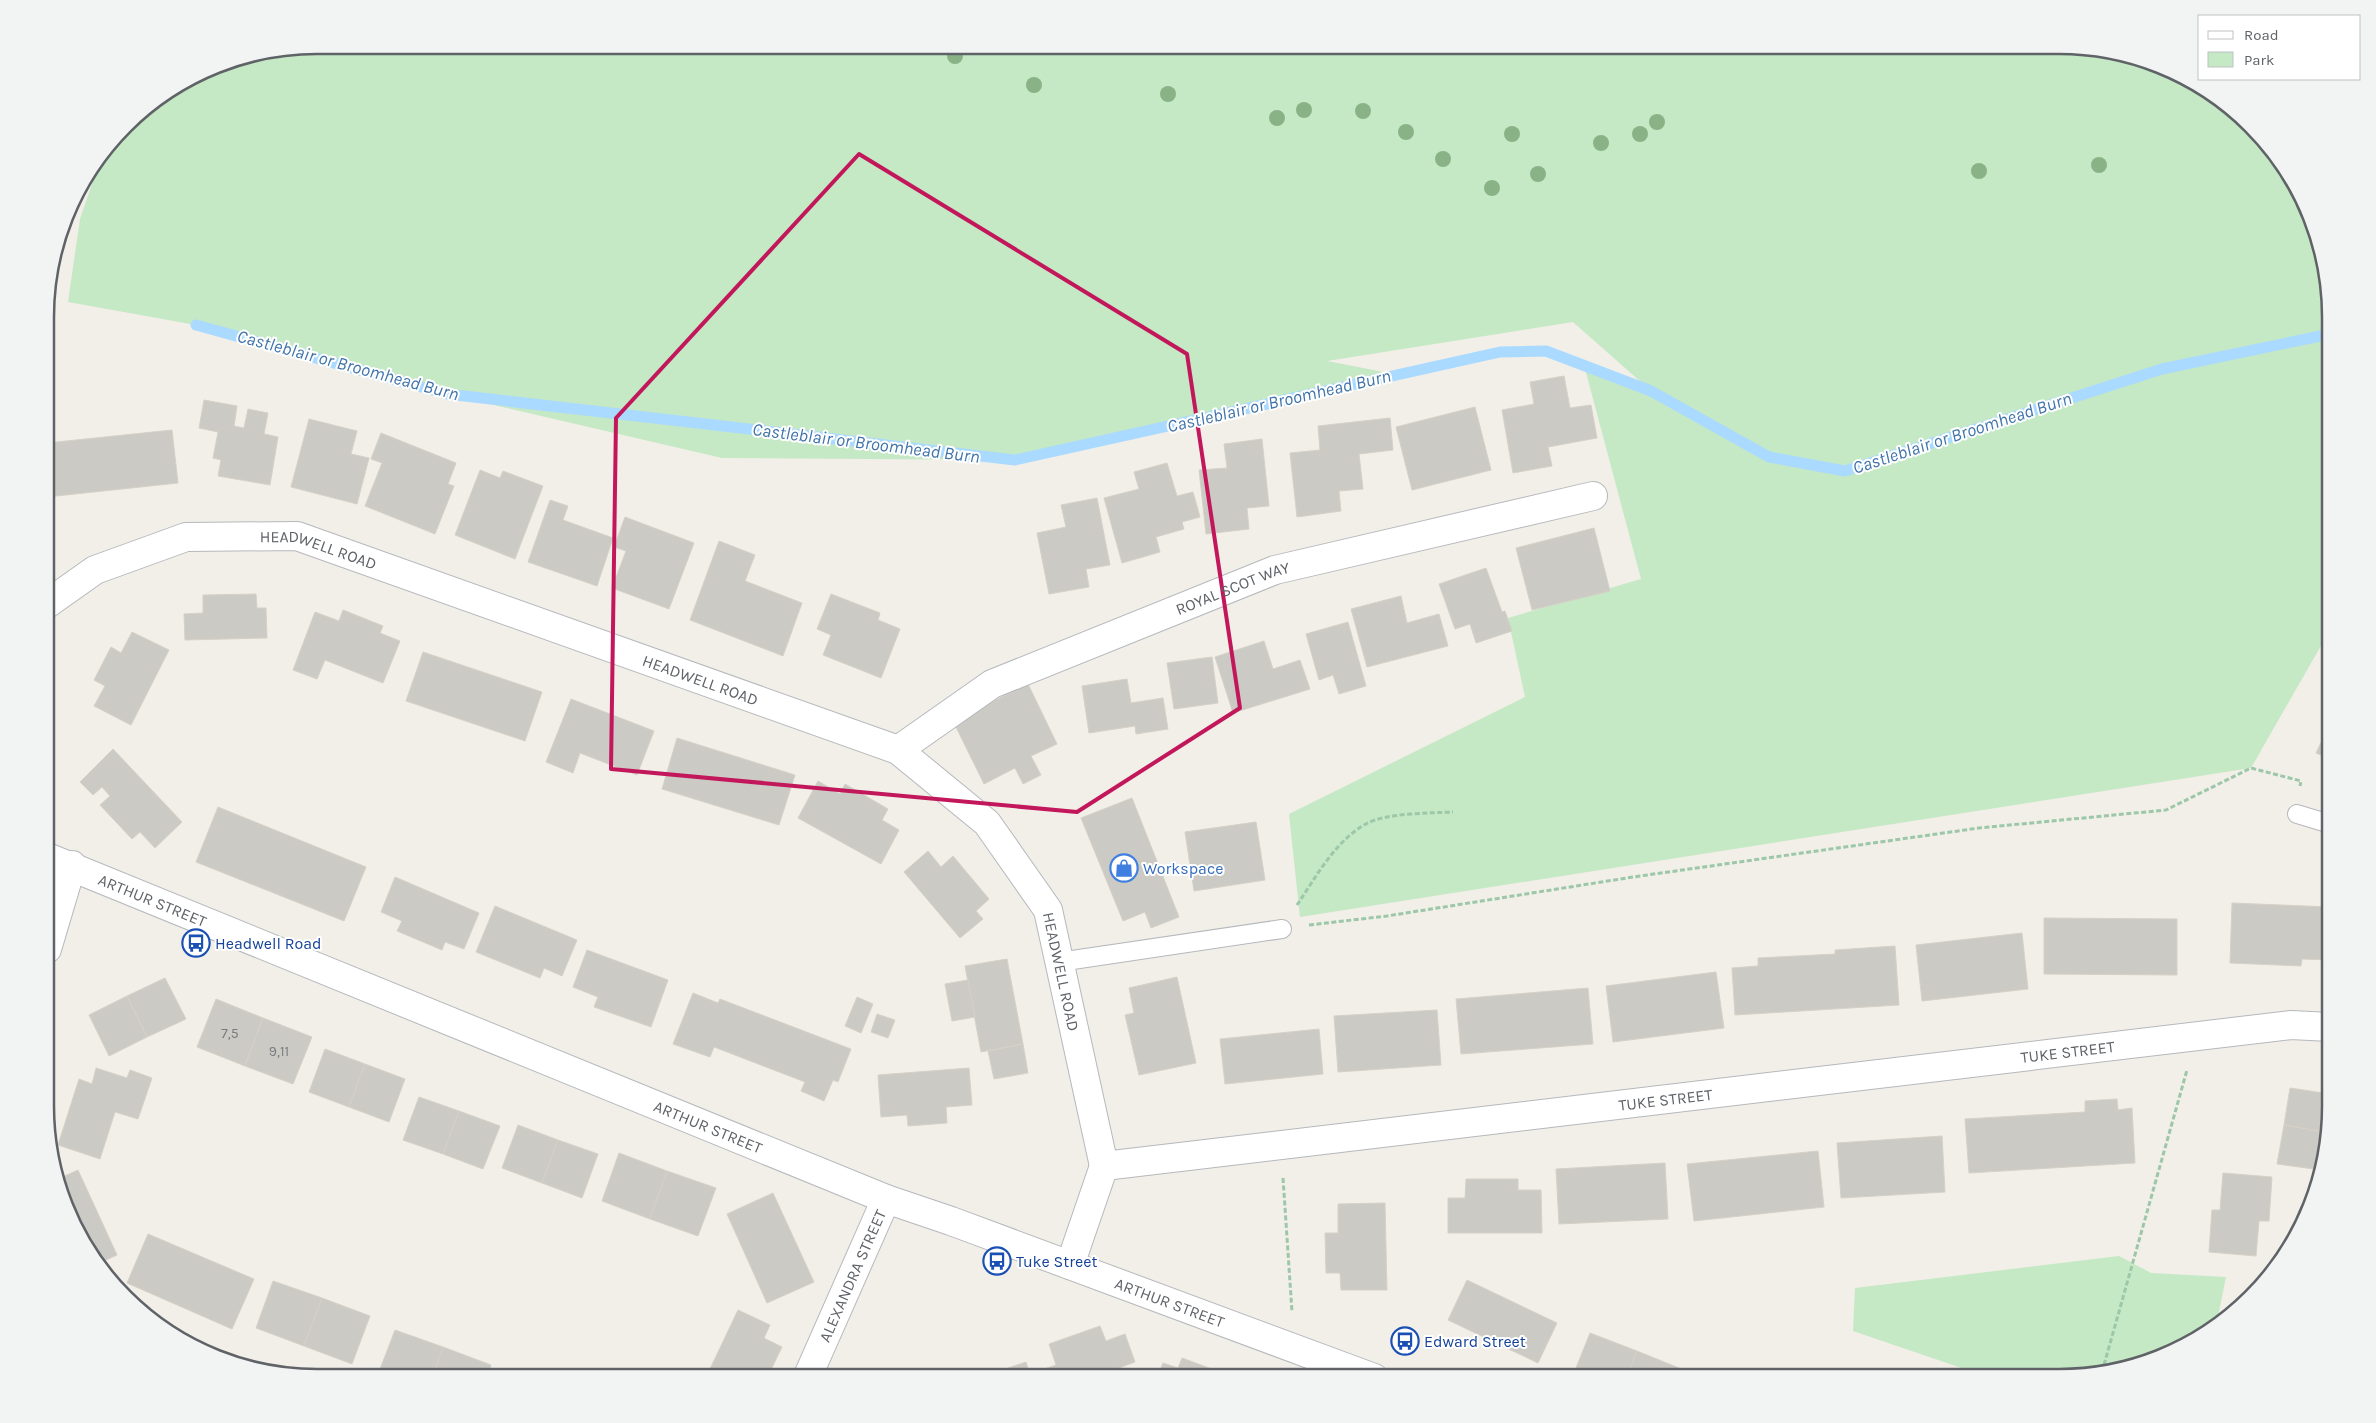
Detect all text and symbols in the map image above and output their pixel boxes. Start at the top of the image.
legend [2198,15,2361,80]
text: Road [2244,26,2279,44]
text: Park [2244,51,2274,69]
water label: Castleblair or Broomhead Burn [235,325,461,405]
water label: Castleblair or Broomhead Burn [1165,365,1393,437]
water label: Castleblair or Broomhead Burn [1850,387,2074,479]
water label: Castleblair or Broomhead Burn [751,418,981,468]
street label: HEADWELL ROAD [260,527,379,574]
street label: ROYAL SCOT WAY [1173,558,1292,619]
street label: HEADWELL ROAD [640,651,761,709]
shop icon: Workspace [1109,853,1139,883]
place label: Workspace [1143,859,1223,878]
street label: ARTHUR STREET [95,870,209,931]
street label: HEADWELL ROAD [1039,910,1083,1033]
bus stop icon: Headwell Road [181,928,211,958]
place label: Headwell Road [215,934,322,953]
house number: 7,5 [221,1025,239,1042]
street label: TUKE STREET [2020,1037,2116,1067]
house number: 9,11 [269,1043,289,1060]
street label: TUKE STREET [1617,1085,1713,1115]
street label: ARTHUR STREET [651,1096,765,1158]
street label: ALEXANDRA STREET [815,1206,890,1345]
bus stop icon: Tuke Street [982,1246,1012,1276]
place label: Tuke Street [1016,1252,1098,1271]
street label: ARTHUR STREET [1112,1274,1227,1332]
bus stop icon: Edward Street [1390,1326,1420,1356]
place label: Edward Street [1424,1332,1526,1351]

